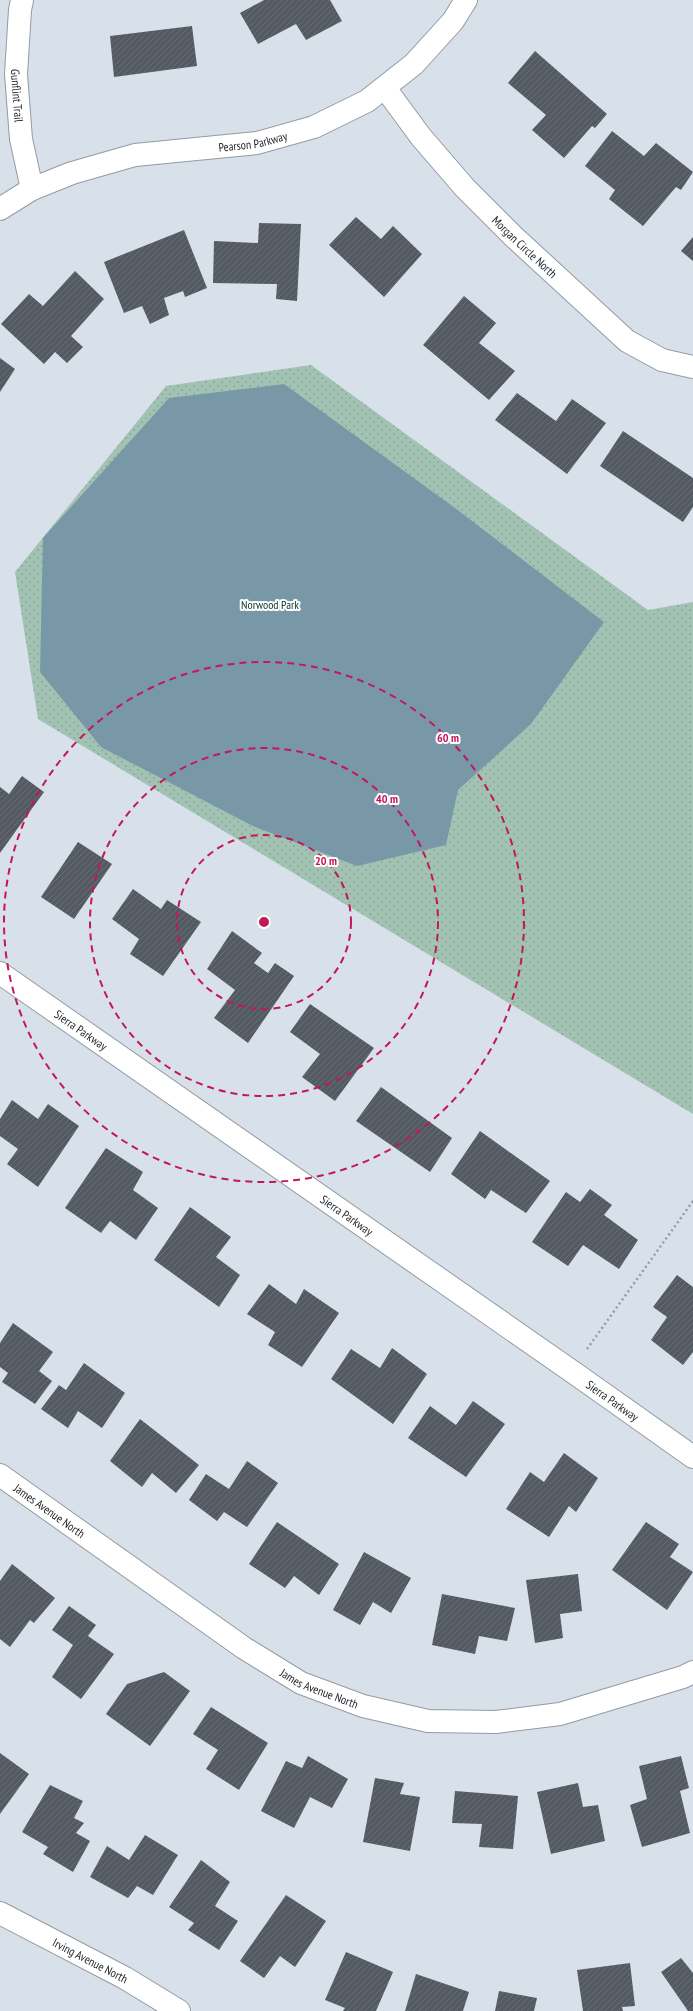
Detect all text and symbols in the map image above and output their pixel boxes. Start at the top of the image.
street label: Gunflint Trail [8,69,27,123]
street label: Pearson Parkway [218,127,289,154]
street label: Morgan Circle North [489,212,561,281]
park label: Norwood Park [241,597,299,612]
text: 60 m [437,730,459,745]
text: 40 m [376,791,398,806]
text: 20 m [315,853,337,868]
centre of rings [257,915,271,929]
street label: Sierra Parkway [52,1006,111,1053]
street label: Sierra Parkway [318,1191,377,1239]
street label: Sierra Parkway [584,1376,642,1424]
street label: James Avenue North [11,1479,88,1541]
street label: James Avenue North [277,1664,361,1711]
street label: Irving Avenue North [50,1934,131,1986]

